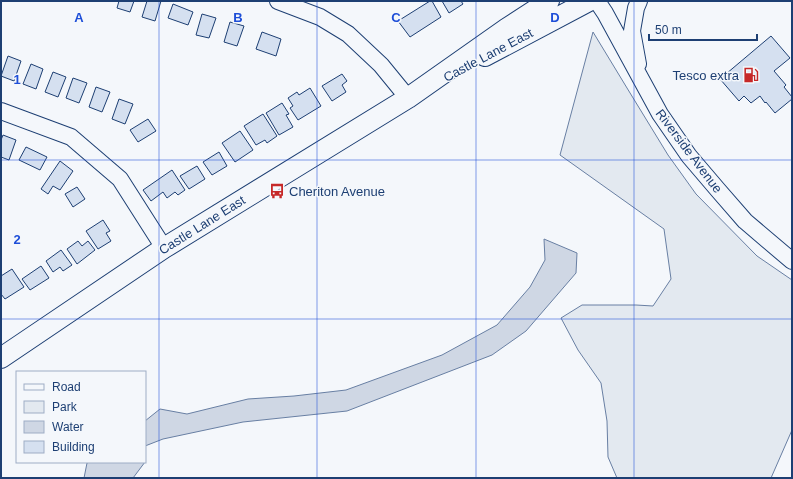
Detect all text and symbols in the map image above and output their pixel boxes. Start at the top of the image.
text: A [74,10,84,25]
text: B [233,10,243,25]
text: C [391,10,401,25]
text: D [550,10,560,25]
scale bar [649,16,757,42]
text: 50 m [655,23,682,37]
street label: Castle Lane East [441,25,536,85]
fuel station icon: Tesco extra [742,66,760,84]
place label: Tesco extra [673,68,740,83]
text: 1 [13,72,21,87]
street label: Riverside Avenue [653,106,725,196]
bus stop icon: Cheriton Avenue [268,182,286,200]
place label: Cheriton Avenue [289,184,385,199]
street label: Castle Lane East [156,192,248,258]
text: 2 [13,232,21,247]
legend [16,371,146,463]
text: Road [52,380,81,394]
text: Park [52,400,78,414]
text: Water [52,420,84,434]
text: Building [52,440,95,454]

